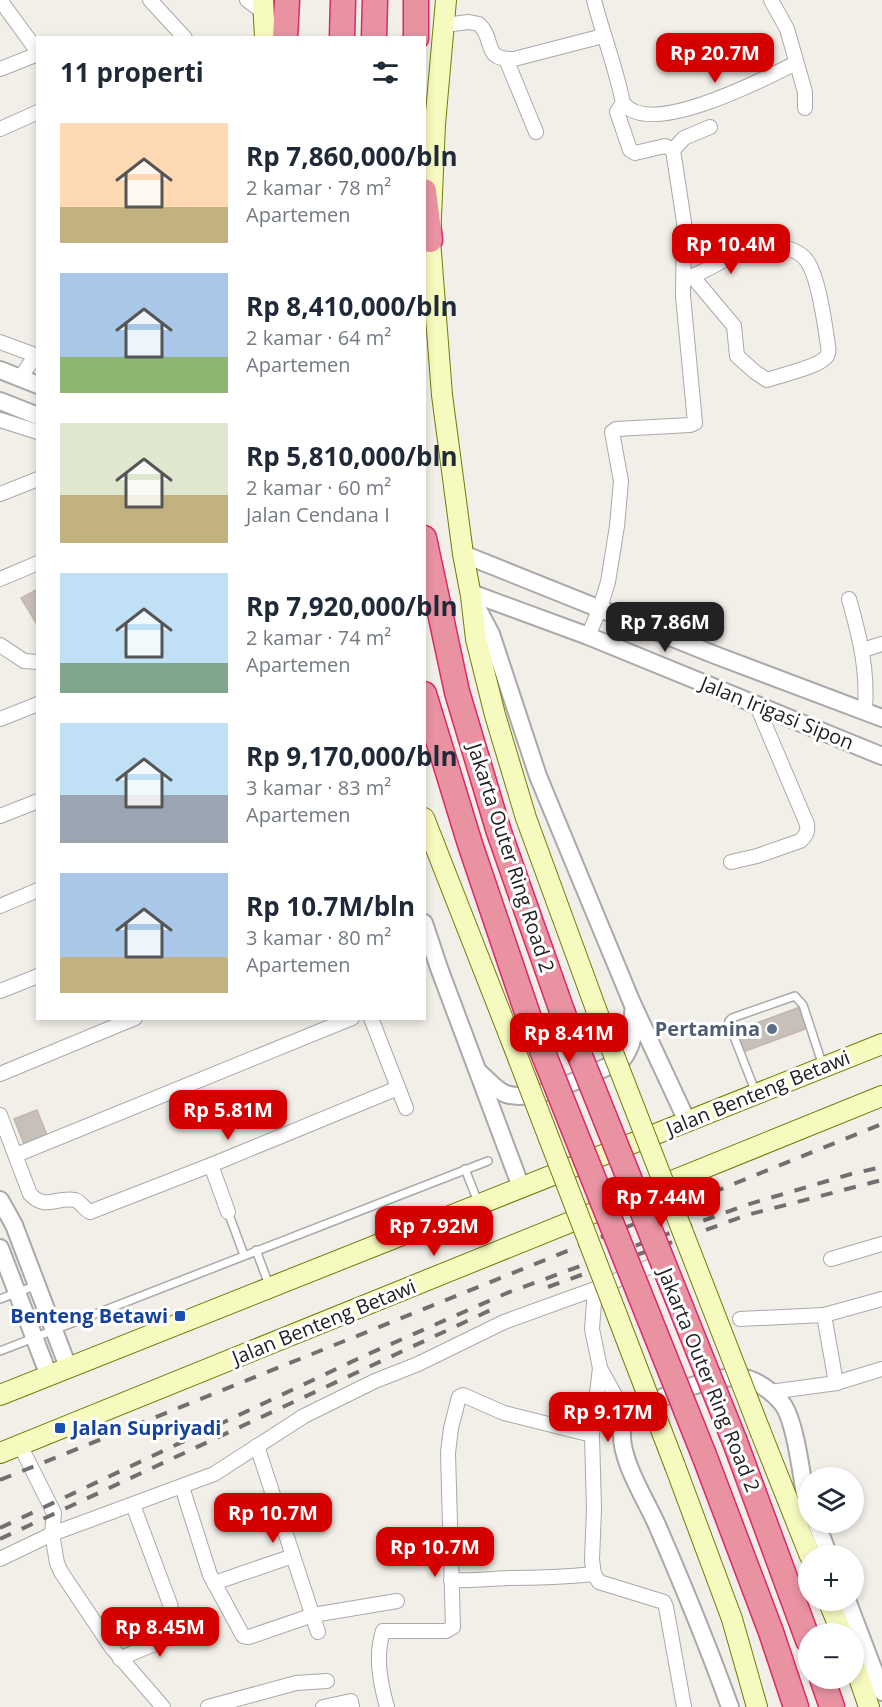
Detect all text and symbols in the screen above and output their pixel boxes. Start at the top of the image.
pin: Rp 20.7M [653,33,777,84]
text: Rp 20.7M [670,39,760,66]
text: 11 properti [60,54,204,90]
icon: filters [369,56,402,89]
text: Rp 7,860,000/bln [246,138,457,174]
icon: home [108,147,180,219]
text: 2 kamar · 78 m² [246,174,391,201]
text: Apartemen [246,201,351,228]
pin: Rp 10.4M [669,224,793,275]
text: Rp 10.4M [686,230,776,257]
text: Rp 8,410,000/bln [246,288,457,324]
icon: home [108,297,180,369]
text: 2 kamar · 64 m² [246,324,391,351]
text: Apartemen [246,351,351,378]
text: Rp 5,810,000/bln [246,438,457,474]
icon: home [108,447,180,519]
text: 2 kamar · 60 m² [246,474,391,501]
text: Jalan Cendana I [246,501,390,528]
text: Rp 7,920,000/bln [246,588,457,624]
icon: home [108,597,180,669]
pin: Rp 7.86M [603,602,727,653]
text: Rp 7.86M [620,608,710,635]
text: 2 kamar · 74 m² [246,624,391,651]
text: Apartemen [246,651,351,678]
street label: Jalan Irigasi Sipon [695,669,858,756]
text: Rp 9,170,000/bln [246,738,457,774]
street label: Jakarta Outer Ring Road 2 [461,738,561,976]
icon: home [108,747,180,819]
text: 3 kamar · 83 m² [246,774,391,801]
text: Apartemen [246,801,351,828]
text: Rp 10.7M/bln [246,888,415,924]
icon: home [108,897,180,969]
text: 3 kamar · 80 m² [246,924,391,951]
text: Apartemen [246,951,351,978]
pin: Rp 8.41M [507,1013,631,1064]
place label: Pertamina [655,1015,760,1042]
text: Rp 8.41M [524,1019,614,1046]
marker: Pertamina [765,1022,779,1036]
street label: Jalan Benteng Betawi [660,1043,854,1143]
pin: Rp 5.81M [166,1090,290,1141]
text: Rp 5.81M [183,1096,273,1123]
pin: Rp 7.44M [599,1177,723,1228]
text: Rp 7.44M [616,1183,706,1210]
pin: Rp 7.92M [372,1206,496,1257]
text: Rp 7.92M [389,1212,479,1239]
street label: Jakarta Outer Ring Road 2 [651,1262,767,1496]
street label: Jalan Benteng Betawi [226,1272,420,1372]
place label: Benteng Betawi [10,1302,168,1329]
marker: Benteng Betawi [173,1309,187,1323]
pin: Rp 9.17M [546,1392,670,1443]
text: Rp 9.17M [563,1398,653,1425]
place label: Jalan Supriyadi [70,1414,221,1441]
marker: Jalan Supriyadi [53,1421,67,1435]
map controls [798,1467,864,1689]
button: layers [798,1467,864,1533]
pin: Rp 10.7M [211,1493,335,1544]
text: Rp 10.7M [228,1499,318,1526]
pin: Rp 10.7M [373,1527,497,1578]
text: Rp 10.7M [390,1533,480,1560]
button: + [798,1545,864,1611]
pin: Rp 8.45M [98,1607,222,1658]
text: Rp 8.45M [115,1613,205,1640]
button: − [798,1623,864,1689]

